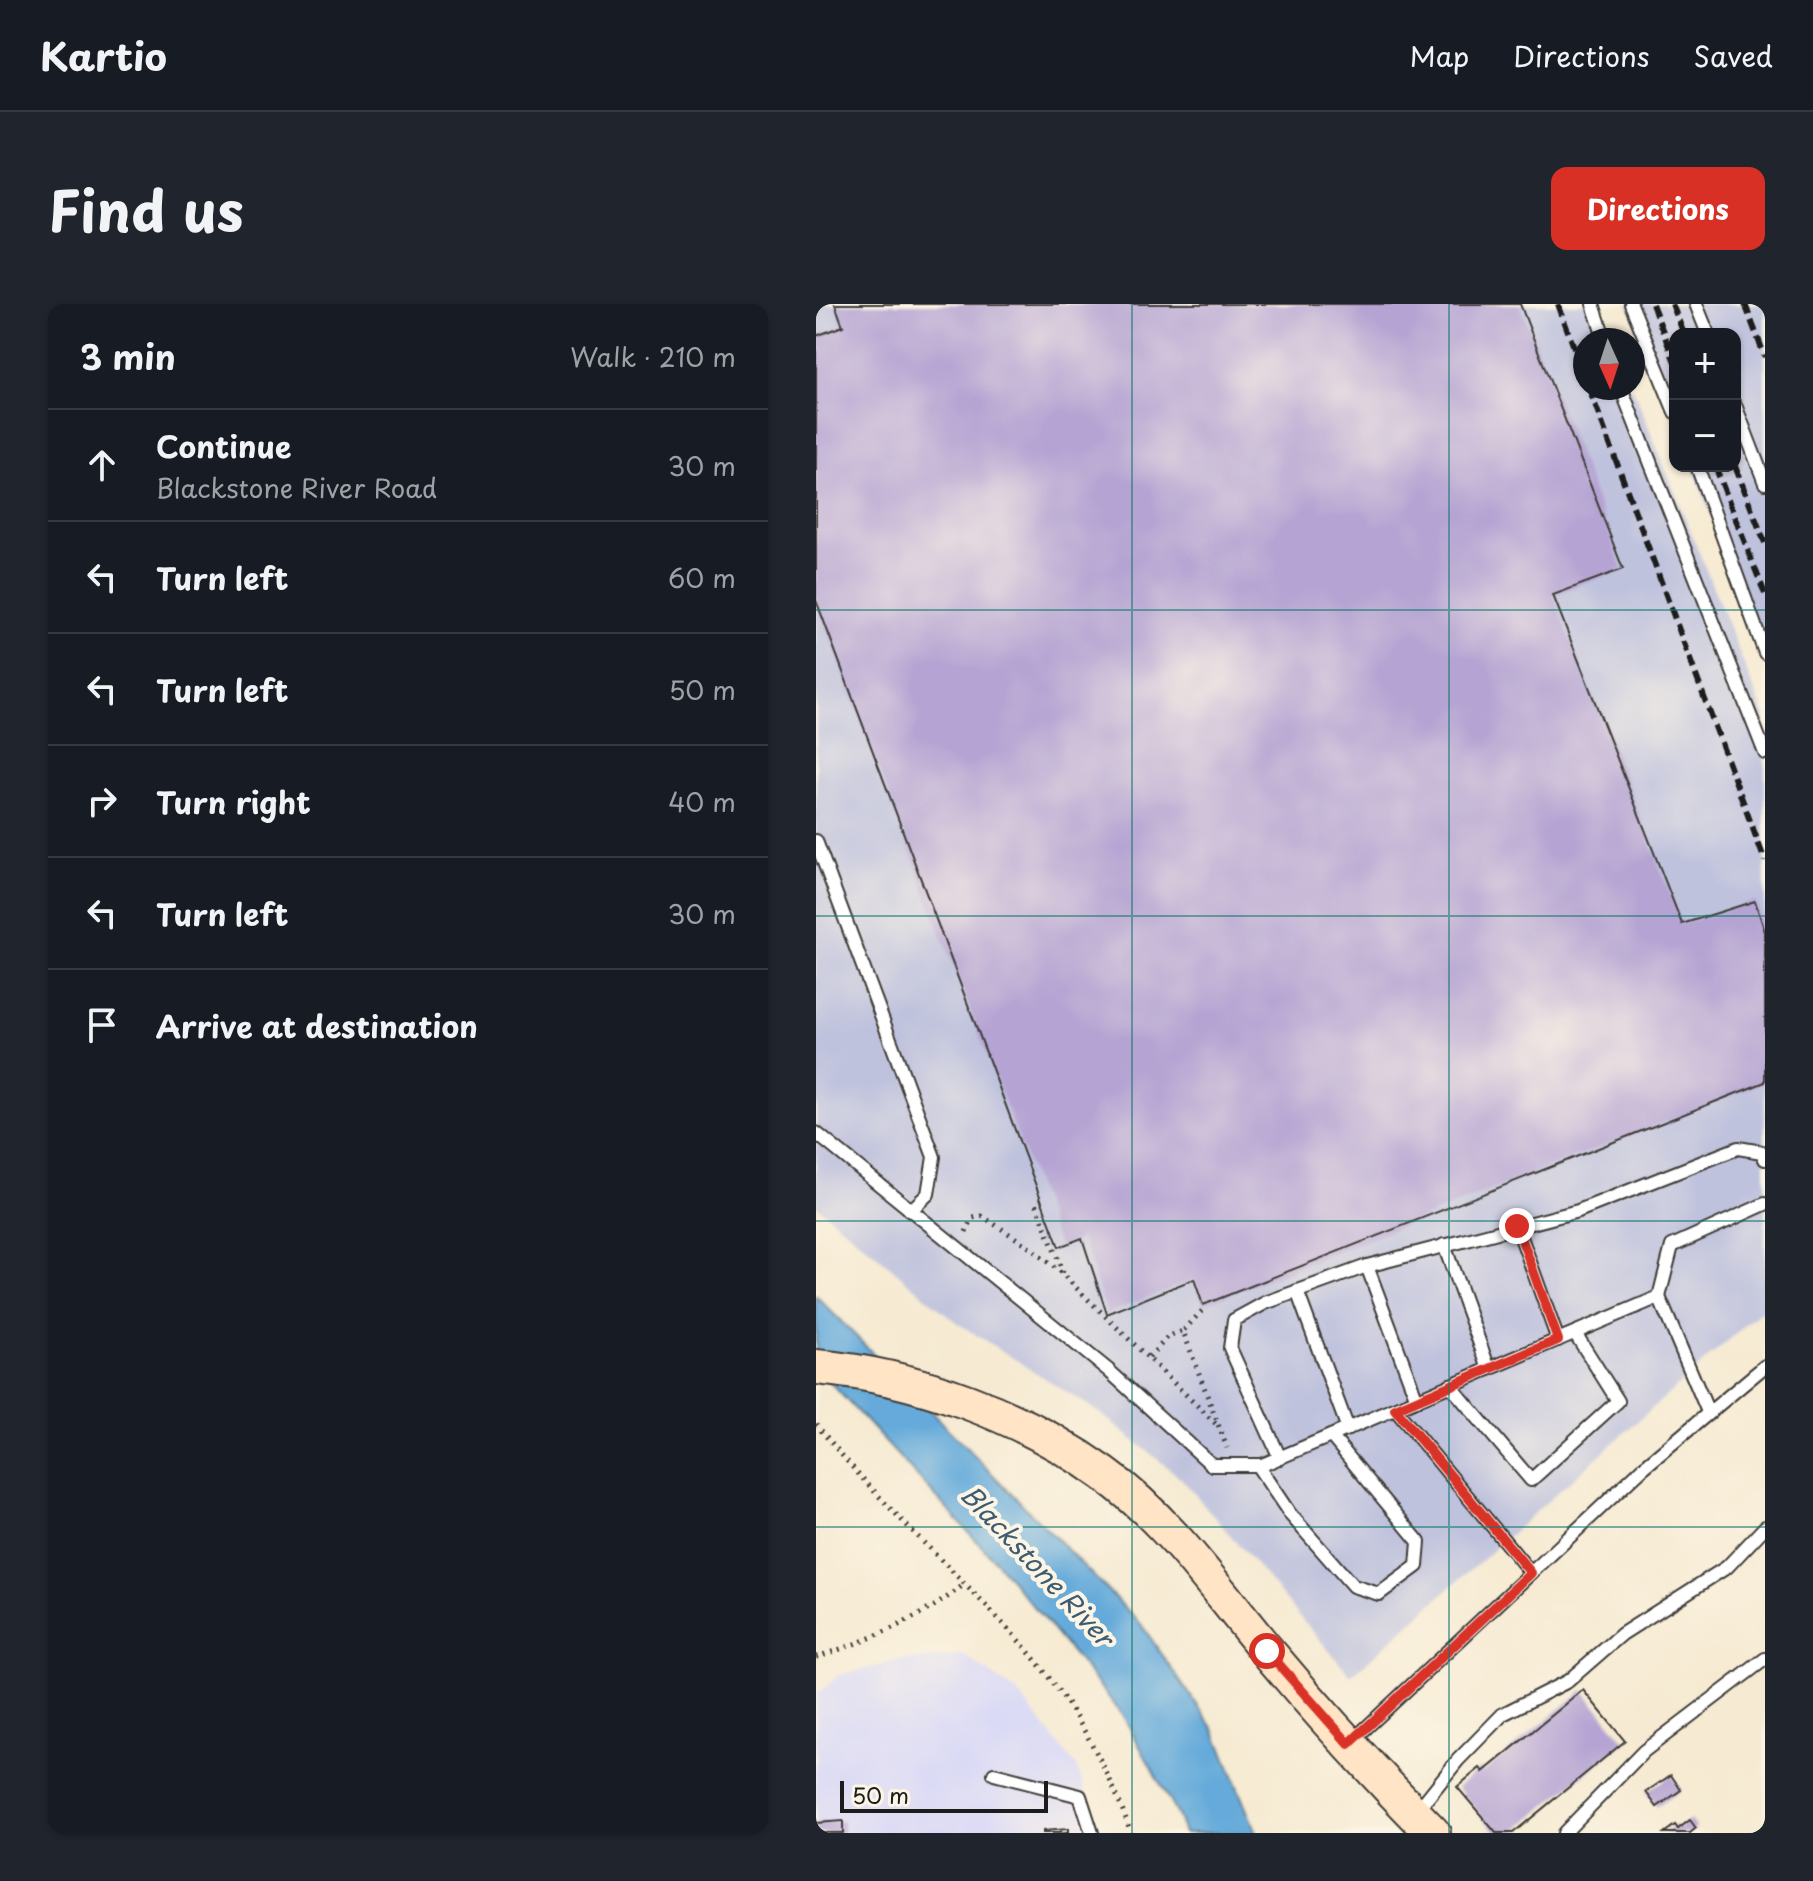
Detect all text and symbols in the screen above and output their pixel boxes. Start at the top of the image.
text: Kartio [40,27,167,84]
text: Map [1410,34,1469,77]
text: Directions [1513,34,1650,77]
text: Saved [1694,34,1773,77]
text: Find us [48,166,244,251]
button: Directions [1551,167,1765,250]
north arrow [1573,328,1645,400]
map controls [1669,328,1741,472]
button: + [1669,328,1741,400]
text: 3 min [80,330,176,382]
text: Walk · 210 m [570,337,736,376]
button: − [1669,400,1741,472]
text: Continue [156,423,291,468]
icon: ahead [80,443,124,487]
text: 30 m [668,446,736,485]
text: Blackstone River Road [156,468,437,507]
icon: left [80,555,124,599]
text: Turn left [156,555,288,600]
text: 60 m [668,558,736,597]
icon: left [80,667,124,711]
text: Turn left [156,667,288,712]
text: 50 m [669,670,736,709]
icon: right [80,779,124,823]
text: Turn right [156,779,311,824]
text: 40 m [668,782,736,821]
icon: left [80,891,124,935]
text: Turn left [156,891,288,936]
text: 30 m [668,894,736,933]
icon: arrive [80,1003,124,1047]
text: Arrive at destination [156,1003,478,1048]
route end [1499,1208,1535,1244]
water label: Blackstone River [953,1475,1126,1657]
route start [1249,1633,1285,1669]
scale bar [840,1777,1048,1813]
text: 50 m [852,1778,909,1811]

